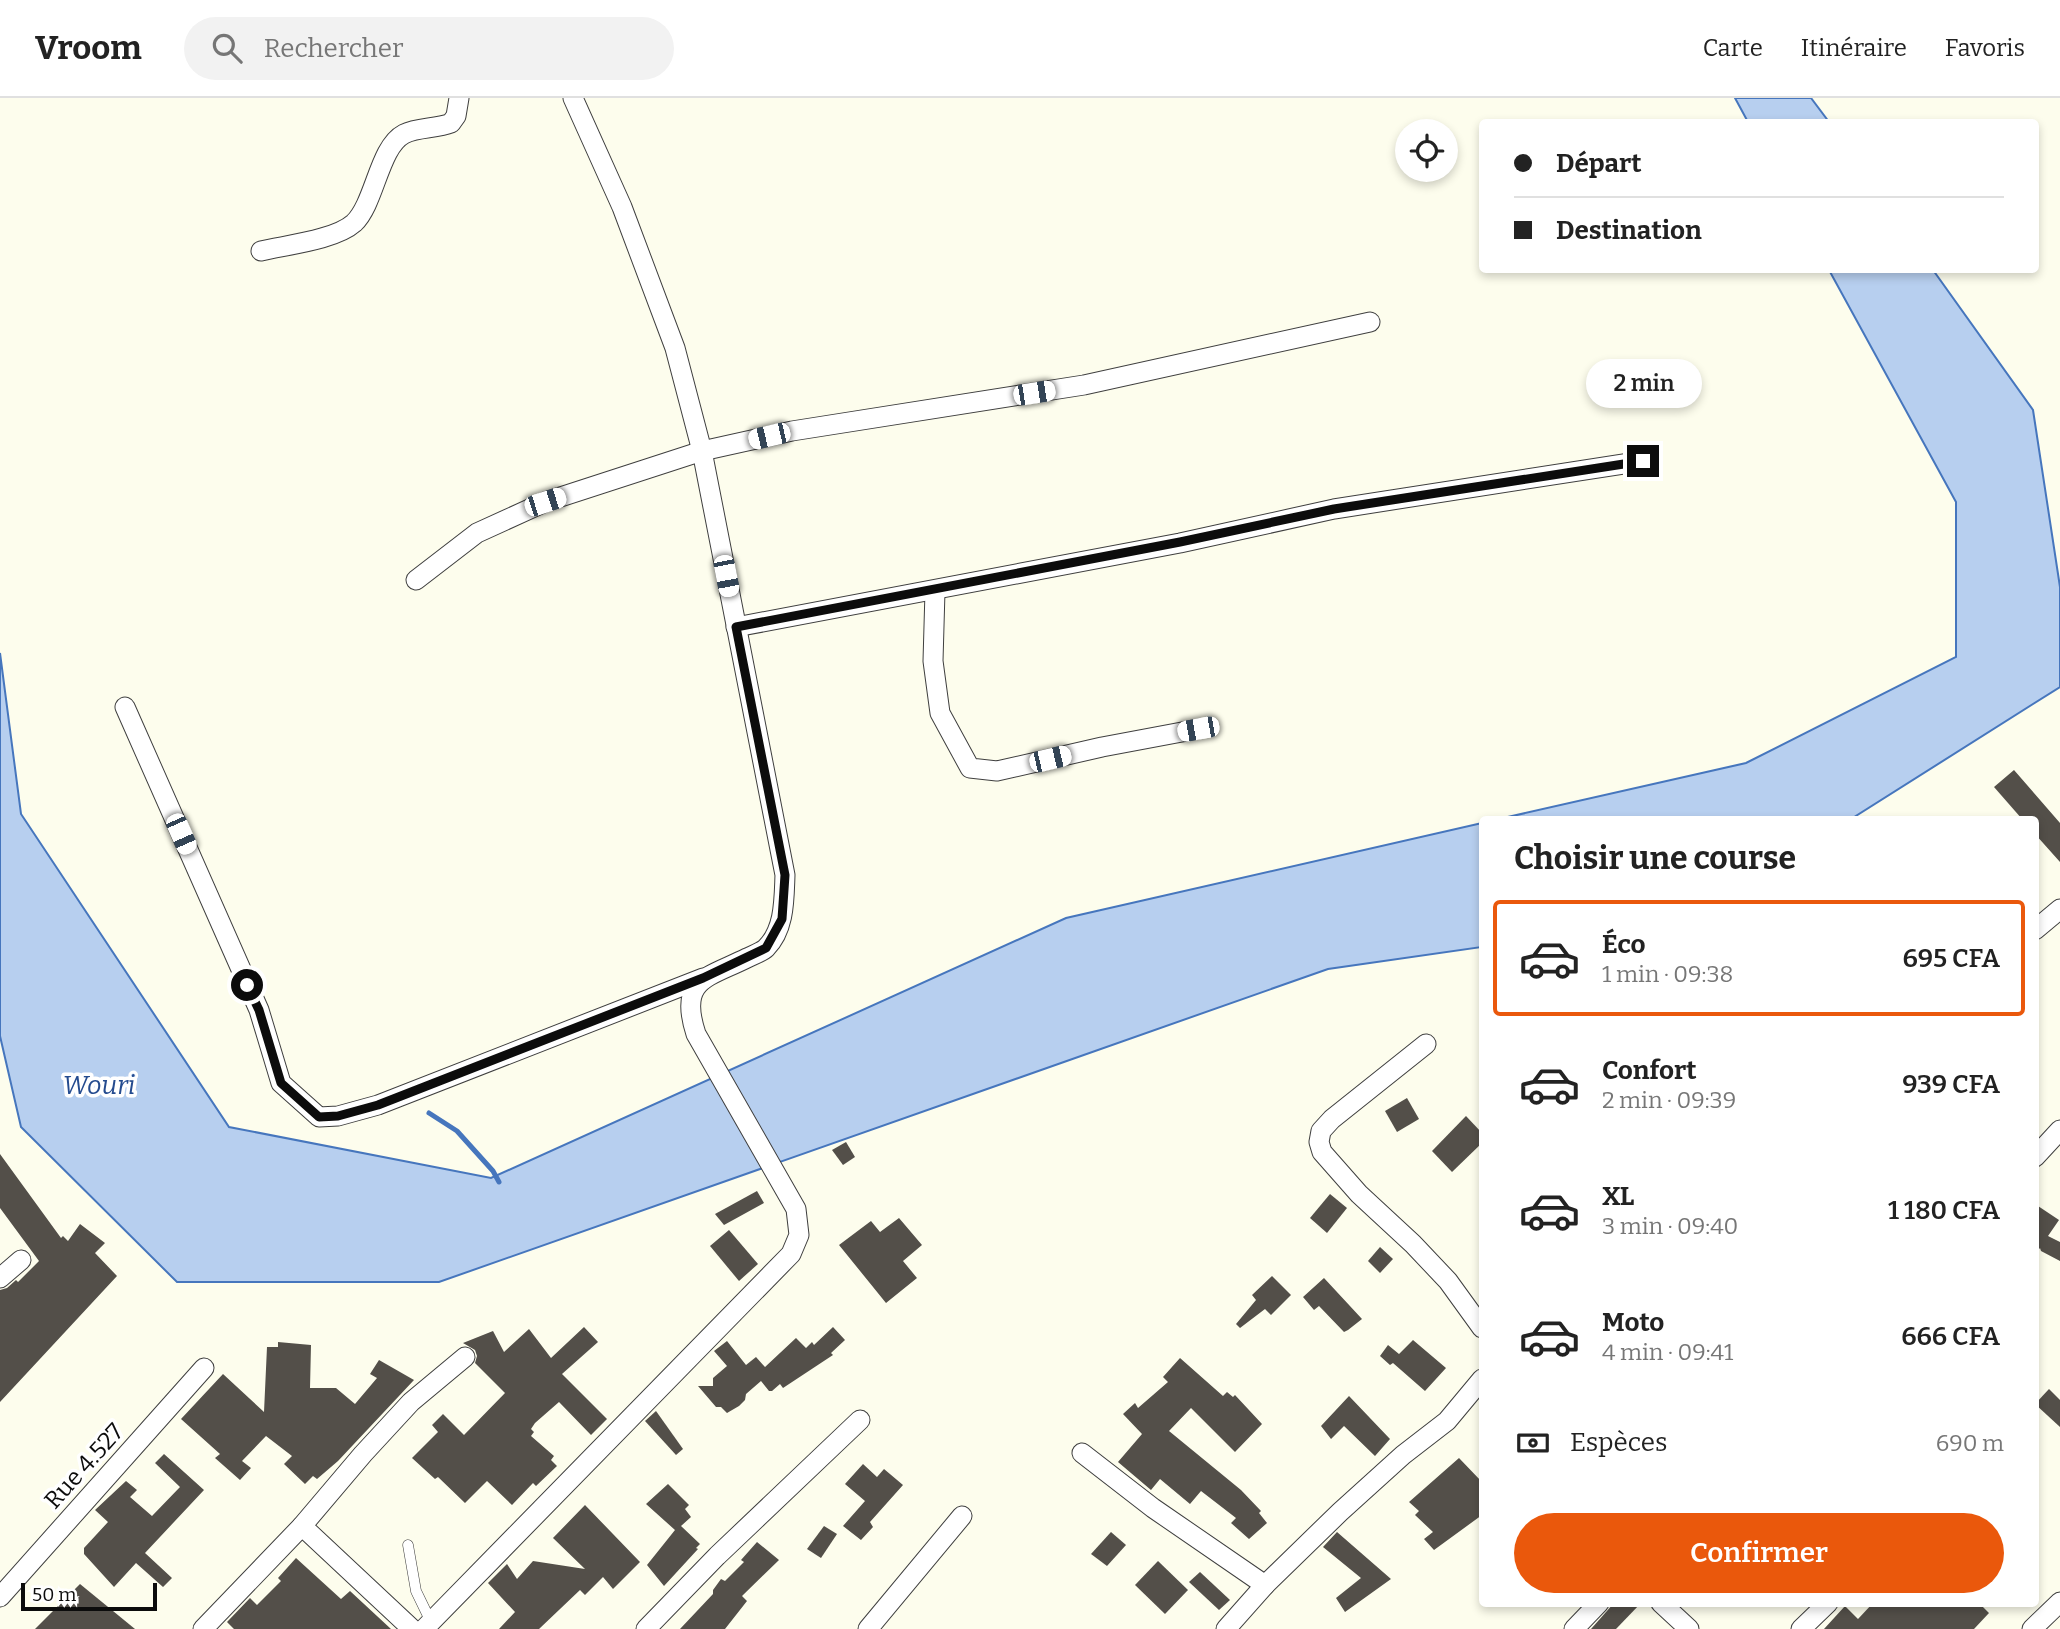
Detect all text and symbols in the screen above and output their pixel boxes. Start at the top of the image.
search box [184,17,674,80]
text: Vroom [35,28,142,68]
icon: search [208,29,246,67]
text: Rechercher [264,33,403,64]
text: Carte [1703,34,1763,62]
text: Itinéraire [1801,34,1907,62]
text: Favoris [1945,34,2025,62]
map controls [1395,119,1458,182]
button: locate [1395,119,1458,182]
text: Départ [1556,148,1642,179]
text: Destination [1556,215,1702,246]
callout: 2 min [1585,360,1701,408]
text: 2 min [1614,369,1674,397]
car [1012,379,1057,407]
car [747,421,792,451]
route end [1627,445,1659,477]
car [522,486,569,518]
car [712,553,741,599]
car [1176,715,1221,743]
car [1028,744,1073,774]
car [163,811,200,857]
text: Choisir une course [1514,839,1796,877]
icon: car [1518,927,1581,990]
text: Éco [1602,929,1645,960]
text: 695 CFA [1902,943,2000,974]
text: 1 min · 09:38 [1602,960,1733,988]
route start [231,969,263,1001]
icon: car [1518,1053,1581,1116]
text: Confort [1602,1055,1697,1086]
text: 939 CFA [1902,1069,2000,1100]
water label: Wouri [63,1070,135,1101]
text: 2 min · 09:39 [1602,1086,1736,1114]
icon: car [1518,1179,1581,1242]
text: XL [1602,1181,1634,1212]
text: 1 180 CFA [1888,1195,2000,1226]
text: 3 min · 09:40 [1602,1212,1738,1240]
icon: car [1518,1305,1581,1368]
text: Moto [1602,1307,1664,1338]
text: 666 CFA [1901,1321,2000,1352]
text: 4 min · 09:41 [1602,1338,1733,1366]
street label: Rue 4.527 [39,1418,129,1514]
icon: cash [1514,1424,1552,1462]
text: Espèces [1570,1427,1667,1458]
text: 690 m [1936,1429,2004,1457]
button: Confirmer [1514,1513,2004,1593]
scale bar [21,1580,158,1612]
text: 50 m [32,1583,76,1606]

